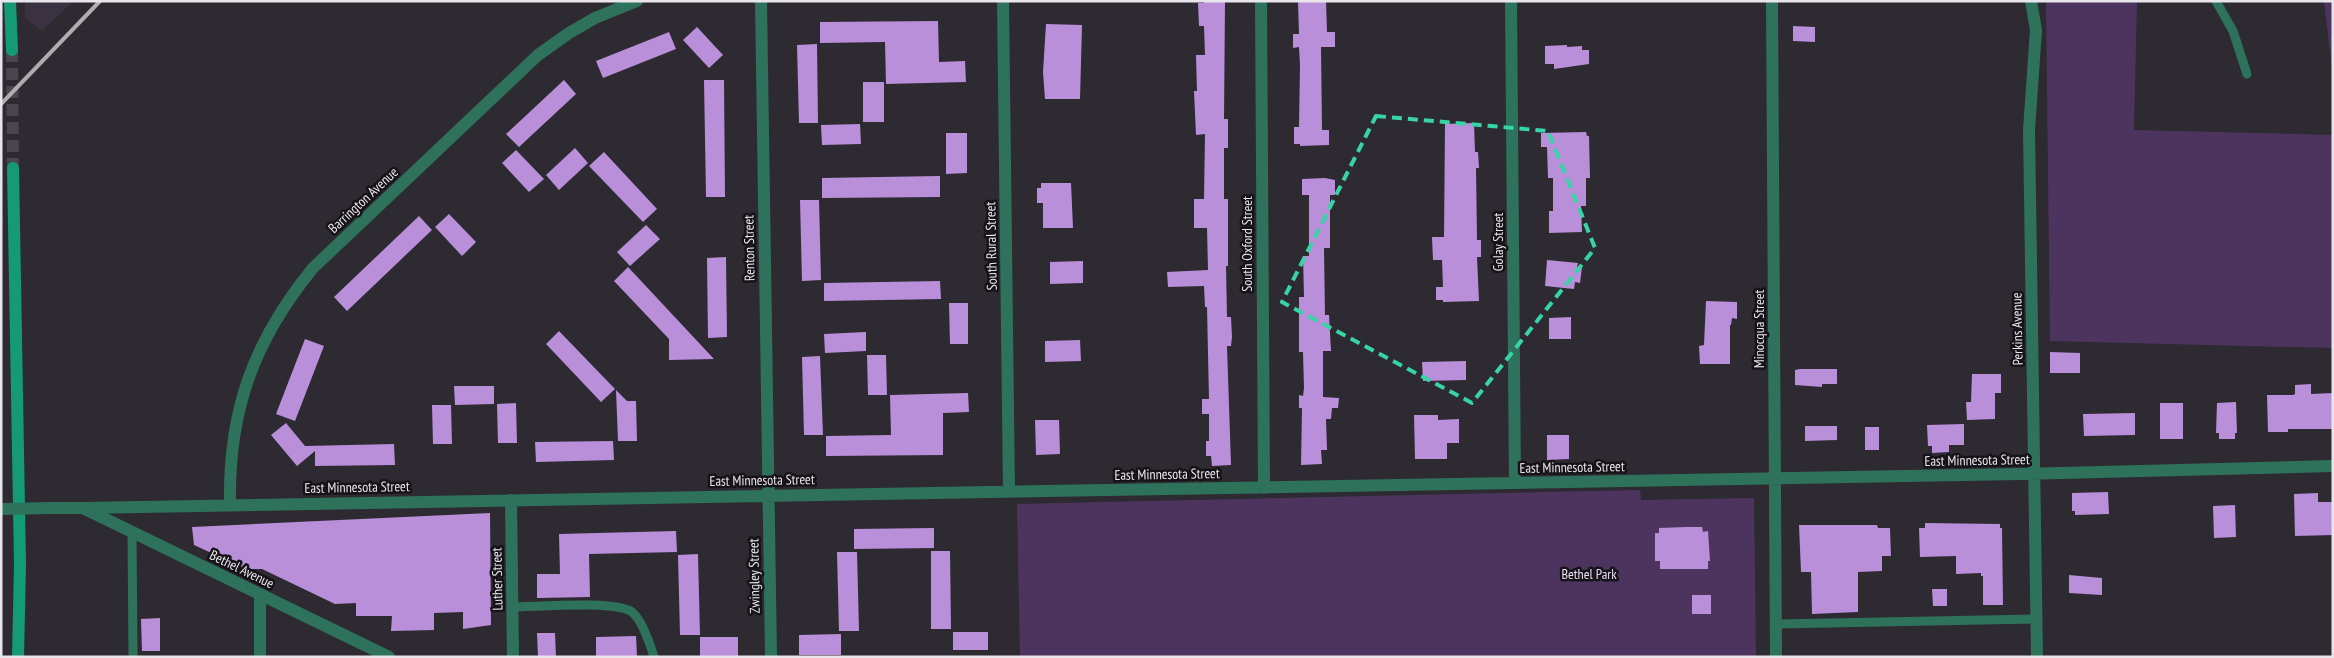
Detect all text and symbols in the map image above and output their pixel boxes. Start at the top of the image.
street label: Barrington Avenue [324,163,402,237]
street label: South Oxford Street [1238,196,1256,292]
street label: South Rural Street [981,201,1001,290]
street label: Golay Street [1489,213,1507,271]
street label: Renton Street [739,215,759,281]
street label: Minocqua Street [1750,290,1768,368]
street label: Perkins Avenue [2007,292,2027,366]
street label: East Minnesota Street [1924,450,2030,470]
street label: East Minnesota Street [1519,457,1625,477]
street label: East Minnesota Street [1114,464,1220,484]
street label: East Minnesota Street [709,470,815,490]
street label: East Minnesota Street [304,477,410,497]
street label: Zwingley Street [744,538,764,614]
street label: Bethel Avenue [207,546,277,592]
street label: Luther Street [487,547,507,611]
park label: Bethel Park [1561,565,1617,583]

